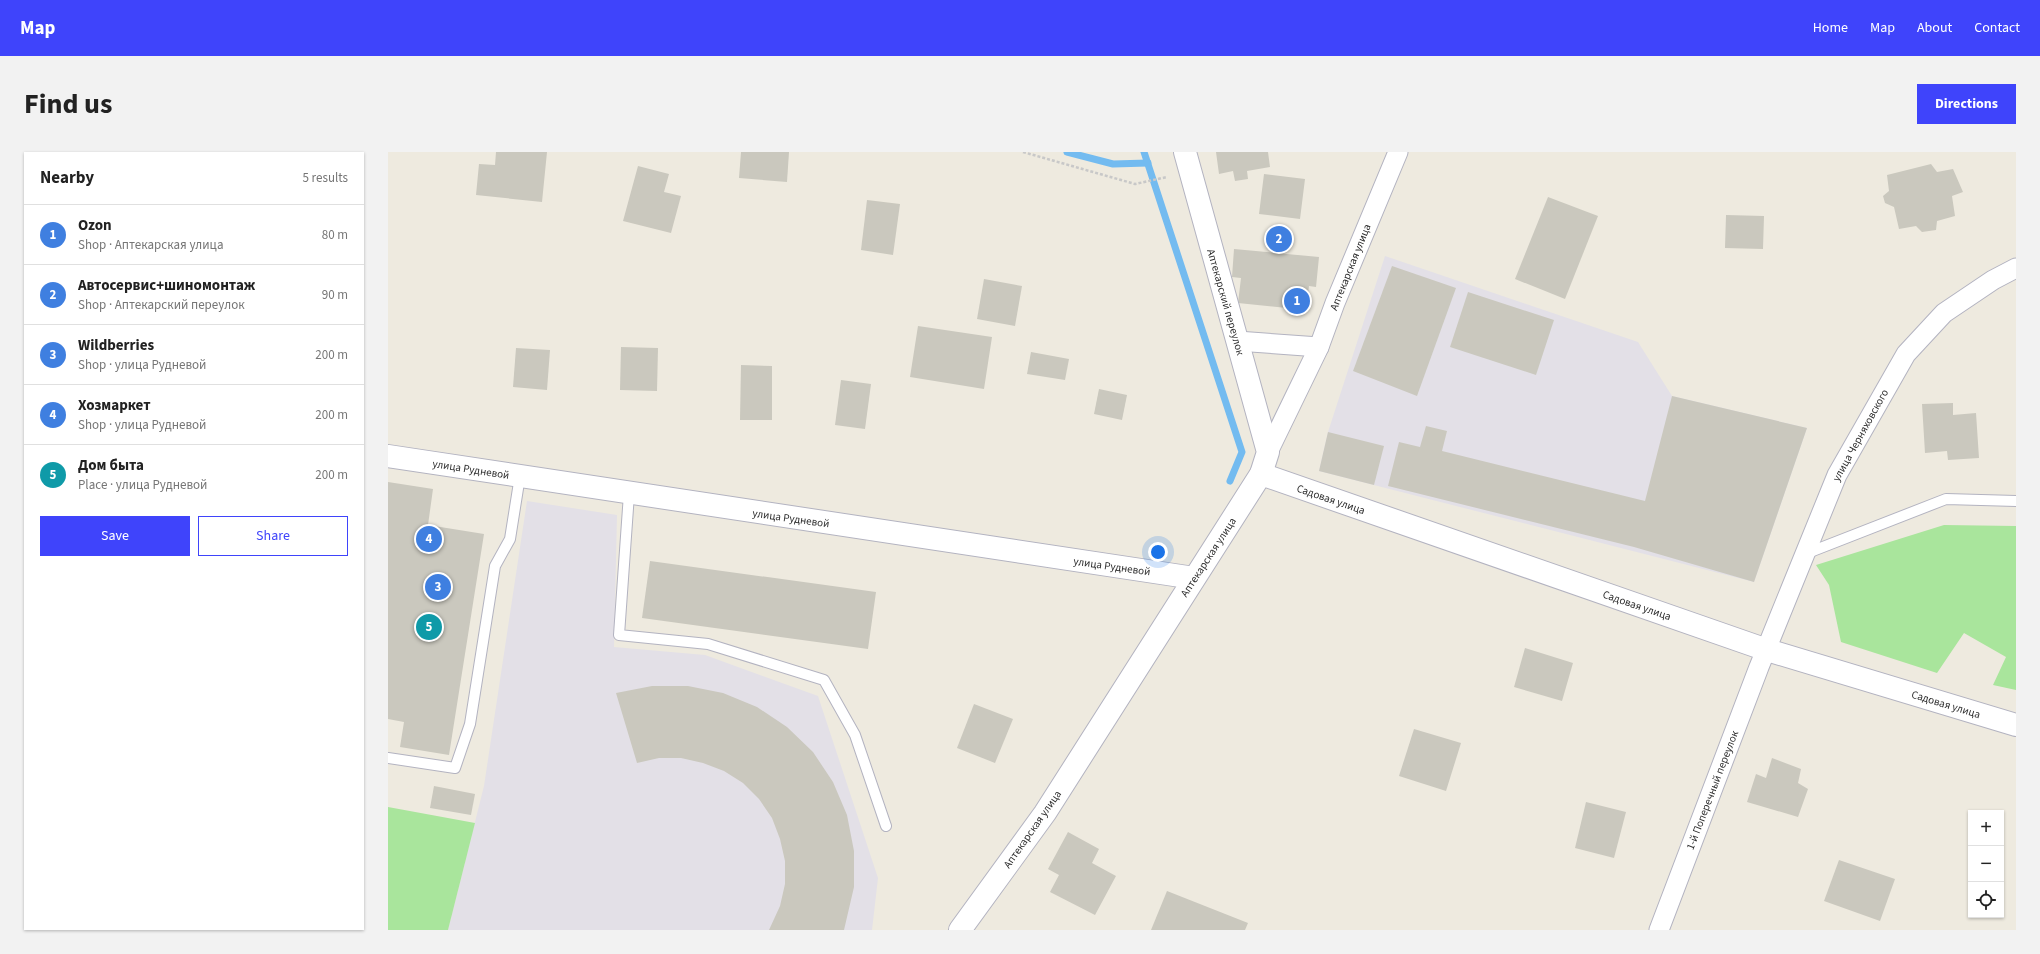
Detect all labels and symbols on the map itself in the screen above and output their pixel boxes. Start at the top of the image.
street label: Аптекарская улица [1326,222,1375,313]
pin: 2 [1266,224,1292,254]
street label: Аптекарский переулок [1203,247,1248,358]
pin: 1 [1284,286,1310,316]
street label: улица Черняховского [1829,386,1892,484]
street label: улица Рудневой [431,456,510,483]
street label: Садовая улица [1295,481,1367,518]
street label: улица Рудневой [751,506,830,531]
street label: Аптекарская улица [1177,515,1240,600]
pin: 4 [416,524,442,554]
your location [1148,542,1168,562]
street label: улица Рудневой [1072,554,1151,579]
pin: 3 [425,572,451,602]
street label: Садовая улица [1601,587,1673,624]
pin: 5 [416,612,442,642]
street label: Садовая улица [1909,687,1982,722]
street label: 1-й Поперечный переулок [1683,728,1742,852]
street label: Аптекарская улица [1000,787,1065,871]

